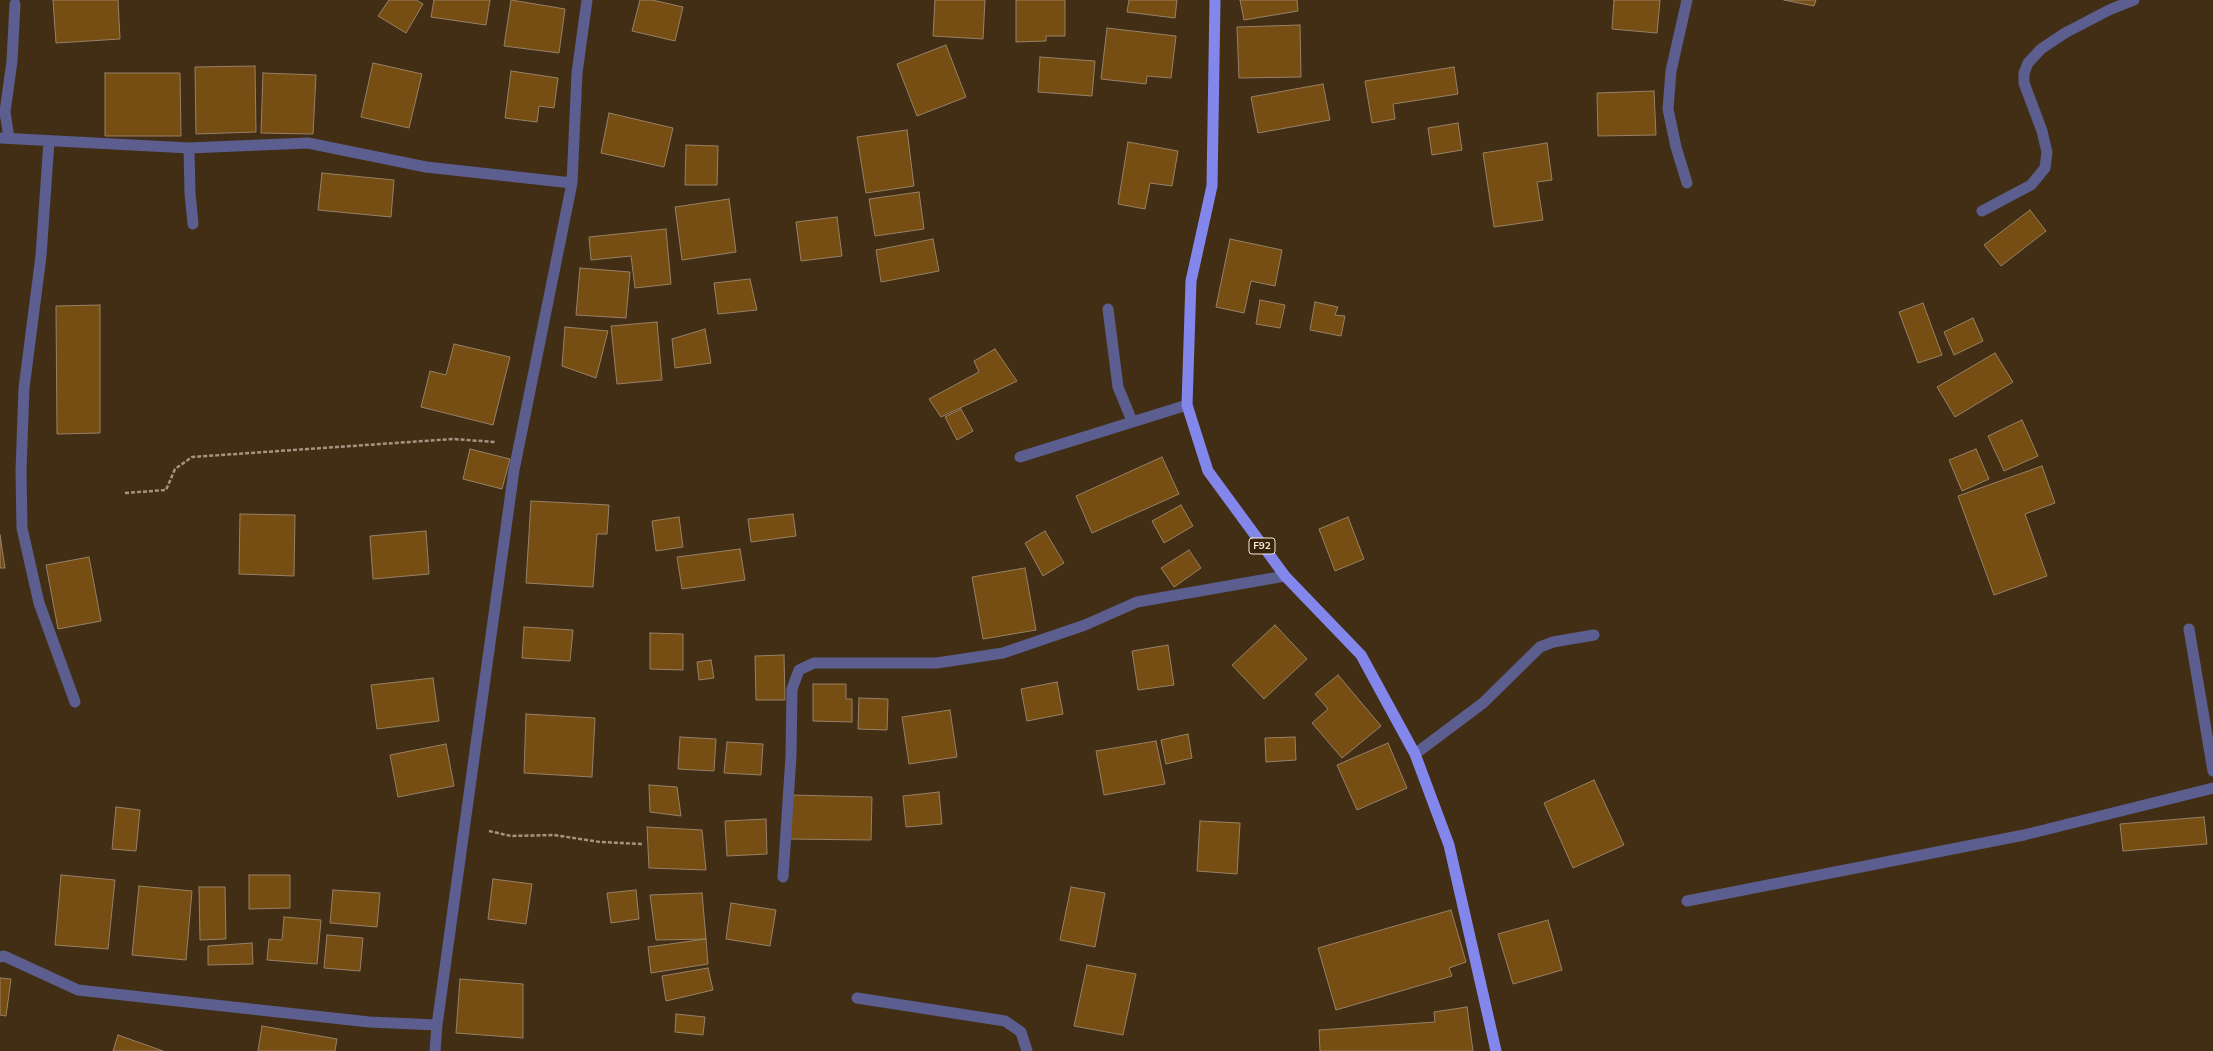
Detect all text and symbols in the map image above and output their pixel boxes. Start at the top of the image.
road number: F92 [1249,538,1275,554]

